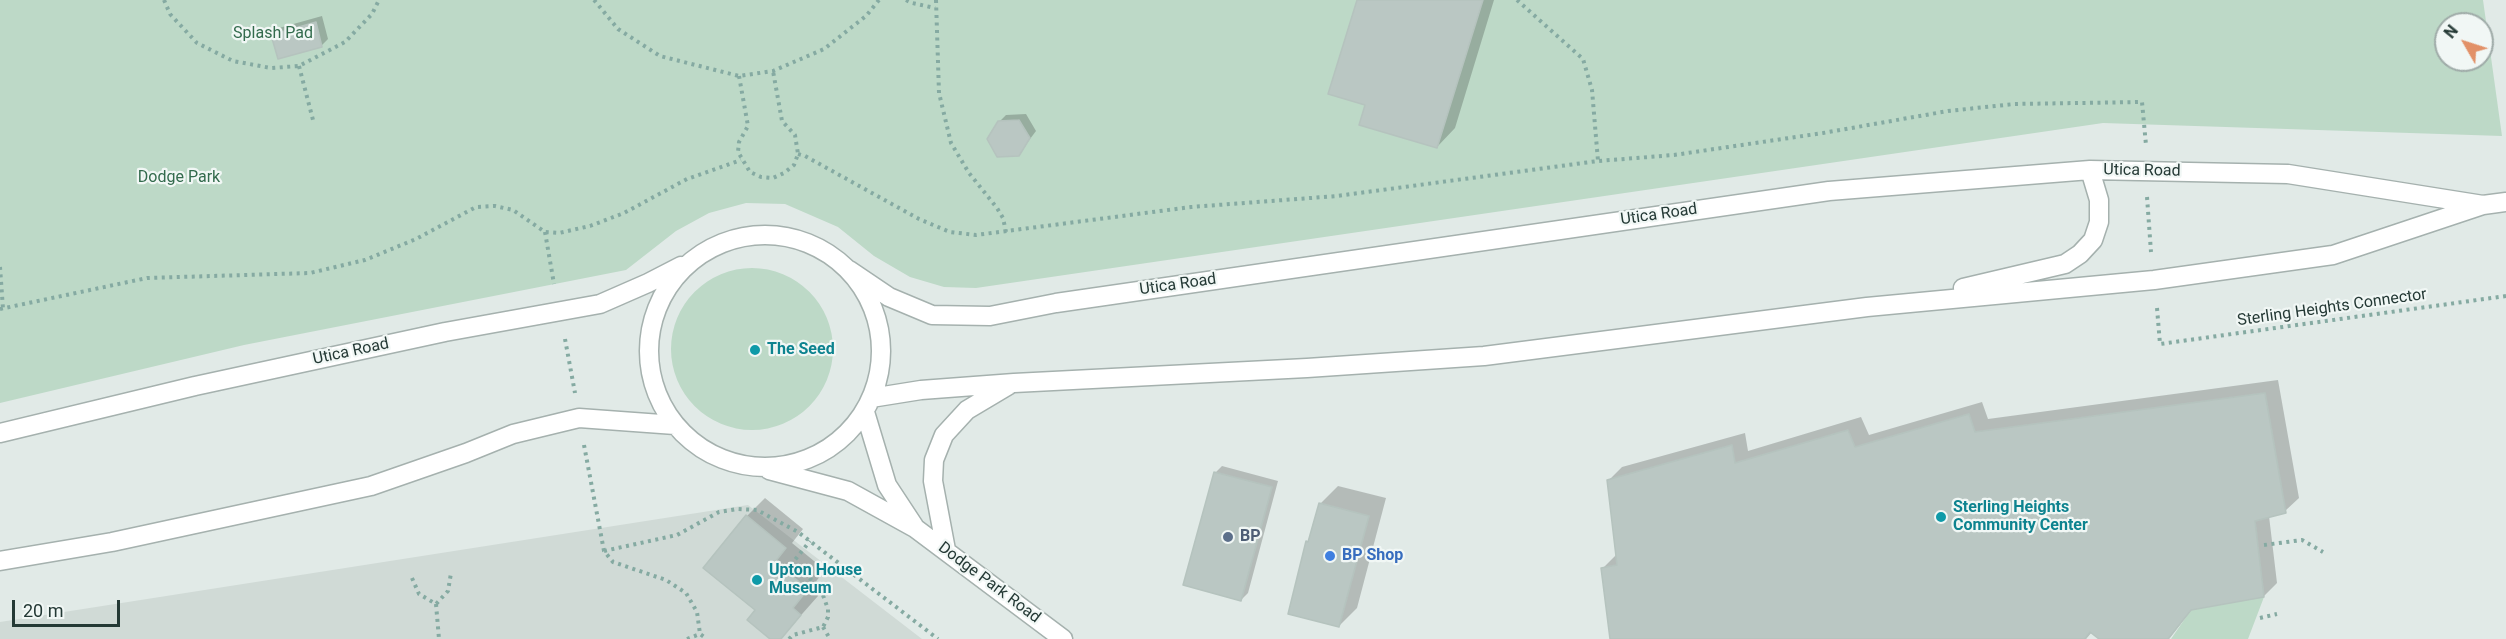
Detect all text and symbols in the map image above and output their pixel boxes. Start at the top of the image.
north arrow [2434,12,2494,72]
text: N [2440,21,2462,42]
park label: Splash Pad [233,24,313,44]
street label: Utica Road [2103,161,2181,181]
park label: Dodge Park [138,168,220,188]
street label: Utica Road [1619,200,1699,230]
street label: Utica Road [1138,270,1218,300]
street label: Sterling Heights Connector [2236,285,2428,331]
street label: Utica Road [311,335,391,369]
place label: The Seed [767,340,835,360]
marker: The Seed [748,343,762,357]
place label: Sterling Heights Community Center [1953,498,2088,536]
marker: Sterling Heights Community Center [1934,510,1948,524]
place label: BP [1240,527,1261,547]
marker: BP [1221,530,1235,544]
street label: Dodge Park Road [934,538,1044,628]
place label: BP Shop [1342,546,1403,566]
marker: BP Shop [1323,549,1337,563]
place label: Upton House Museum [769,561,862,599]
marker: Upton House Museum [750,573,764,587]
scale bar [15,588,123,626]
text: 20 m [23,600,63,621]

